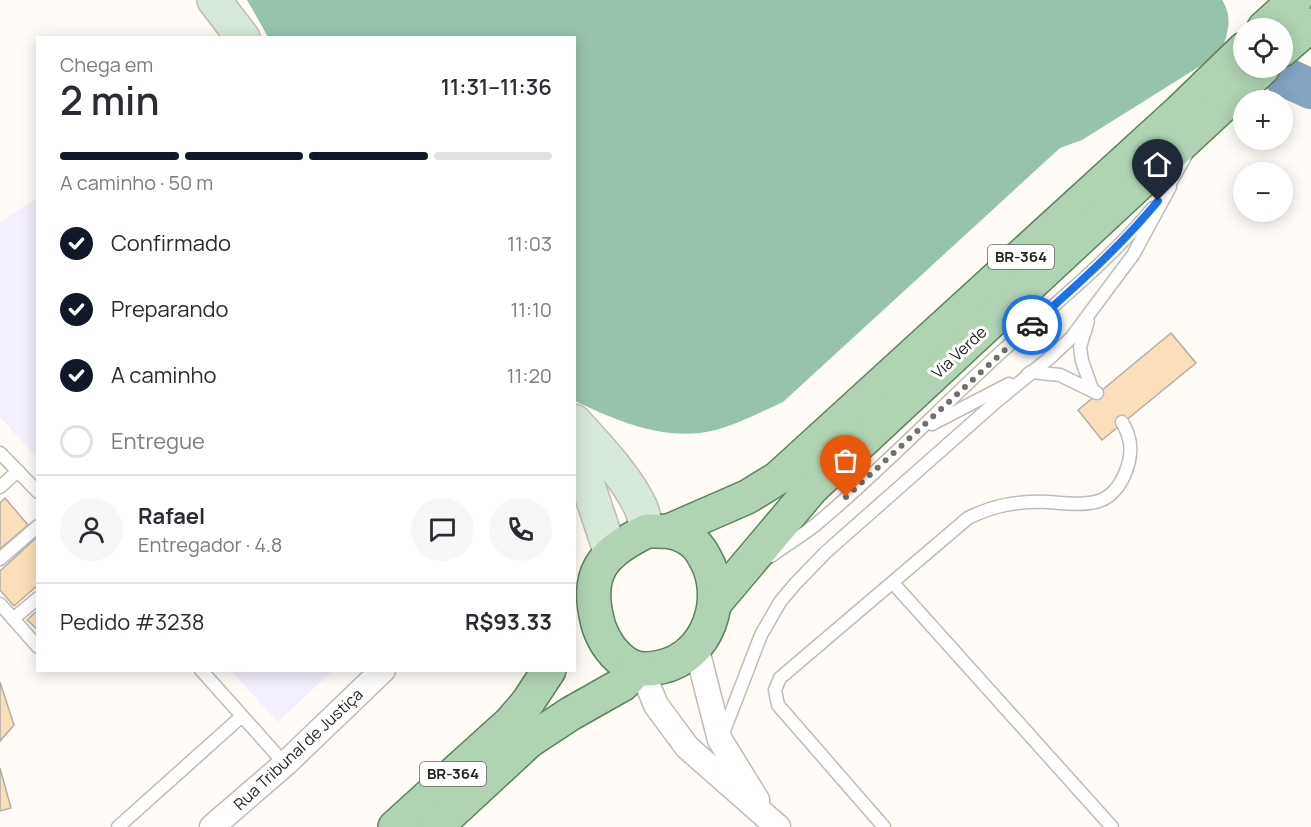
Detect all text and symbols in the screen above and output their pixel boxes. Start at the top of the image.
map controls [1233,18,1293,222]
button: locate [1233,18,1293,78]
text: Chega em [60,51,153,78]
text: 11:31–11:36 [441,72,552,102]
text: 2 min [60,73,159,127]
button: + [1233,90,1293,150]
pin [1132,139,1183,201]
icon: home [1141,148,1174,181]
button: − [1233,162,1293,222]
text: A caminho · 50 m [60,169,213,196]
icon: check [60,227,93,260]
text: Confirmado [111,228,231,258]
text: 11:03 [507,230,552,257]
road number: BR-364 [988,245,1054,269]
icon: check [60,293,93,326]
text: Preparando [111,294,229,324]
courier [1002,295,1062,355]
text: 11:10 [510,296,552,323]
icon: car [1016,309,1049,342]
street label: Via Verde [927,321,991,383]
icon: check [60,359,93,392]
text: A caminho [111,360,217,390]
text: 11:20 [507,362,552,389]
text: Entregue [111,426,205,456]
pin [820,435,871,497]
icon: bag [829,444,862,477]
button: person [60,498,123,561]
button: chat [411,498,474,561]
button: phone [489,498,552,561]
text: Rafael [138,501,205,531]
text: Entregador · 4.8 [138,531,282,558]
text: Pedido #3238 [60,607,205,637]
text: R$93.33 [465,607,552,637]
street label: Rua Tribunal de Justiça [229,683,367,815]
road number: BR-364 [420,762,486,786]

